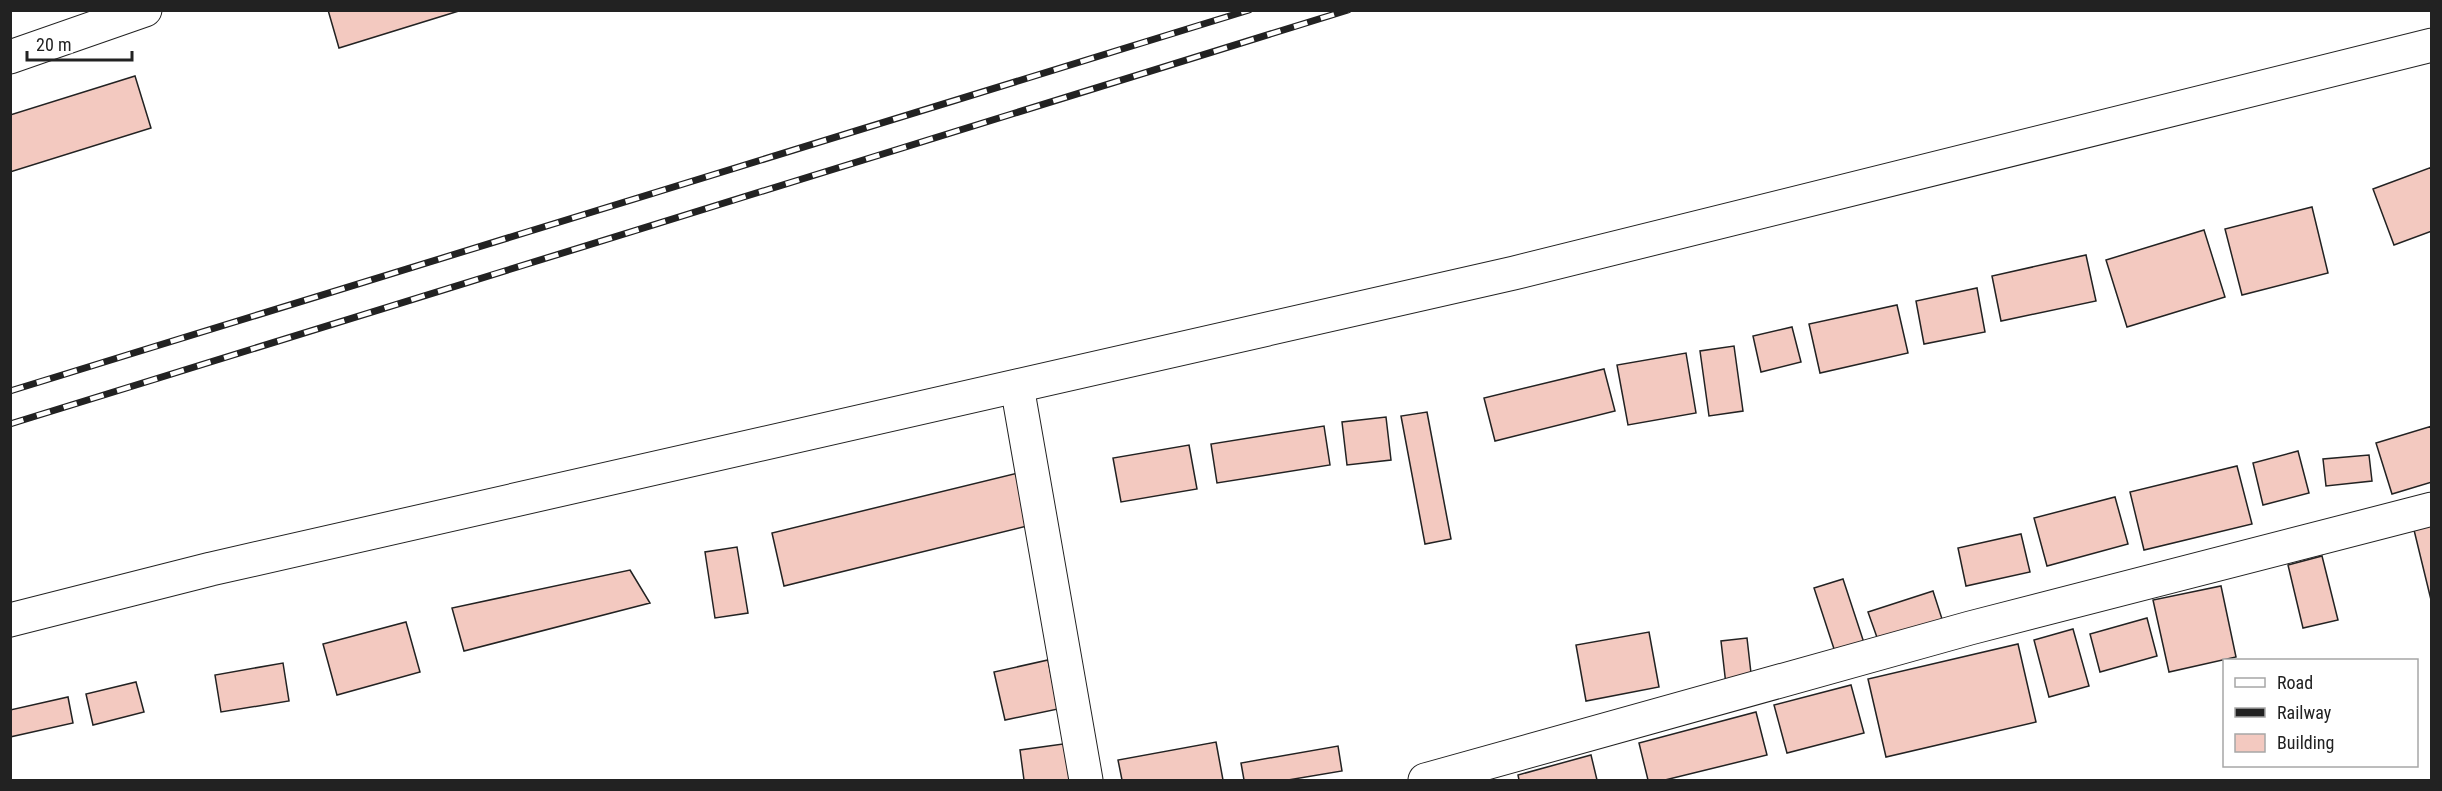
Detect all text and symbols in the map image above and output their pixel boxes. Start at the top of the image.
scale bar [27,24,132,62]
text: 20 m [36,34,71,55]
legend [2223,659,2418,767]
text: Road [2277,672,2313,693]
text: Railway [2277,702,2332,723]
text: Building [2277,732,2334,753]

